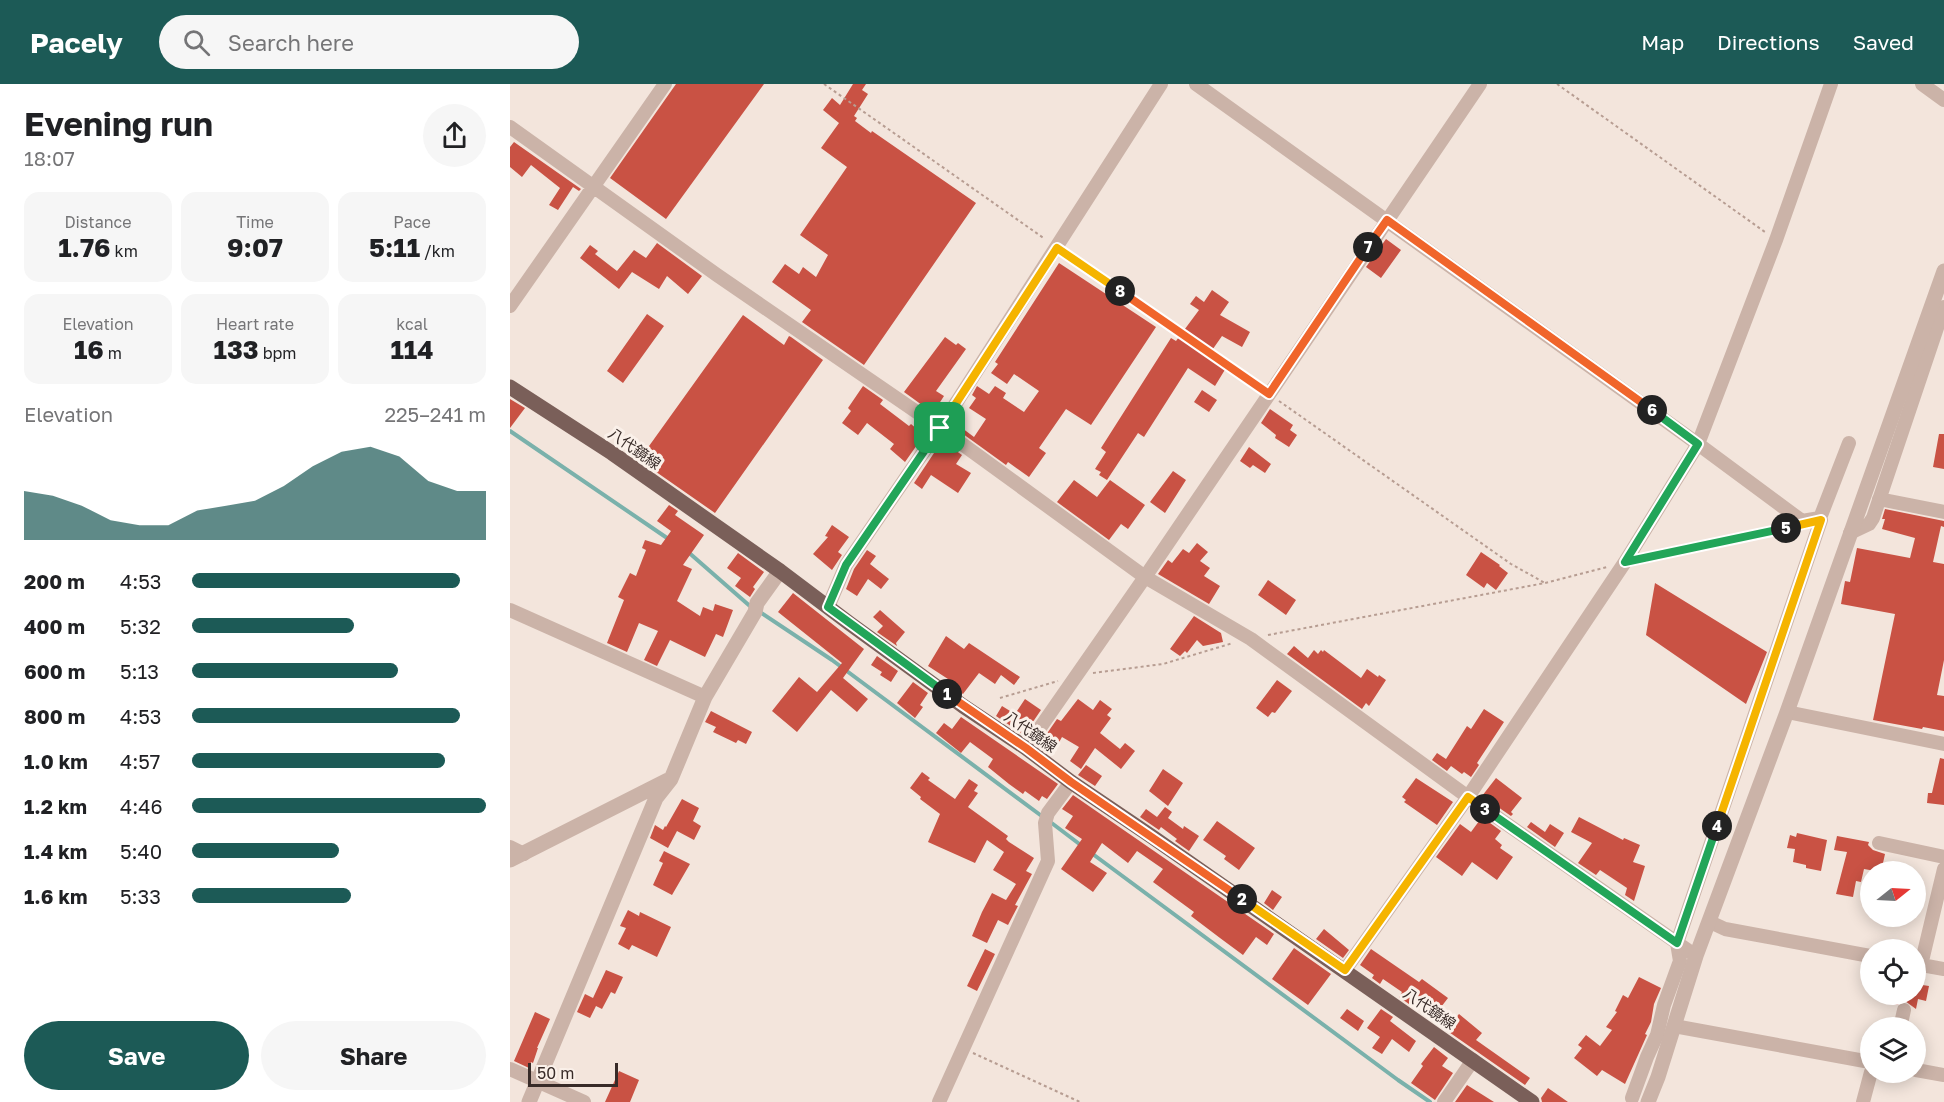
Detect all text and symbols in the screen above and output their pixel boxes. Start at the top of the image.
search box [159,15,579,69]
text: Pacely [30,26,123,59]
icon: search [180,26,213,59]
text: Search here [228,29,354,56]
text: Map [1641,29,1684,55]
text: Directions [1717,29,1820,55]
text: Saved [1853,29,1914,55]
text: Evening run [24,104,213,143]
button: share [423,104,486,167]
text: 18:07 [24,146,75,170]
text: Distance [64,212,132,232]
text: Time [236,212,274,232]
text: Pace [393,212,431,232]
text: 1.76 [58,232,111,263]
text: 9:07 [227,232,283,263]
text: 5:11 [369,232,420,263]
pin: 7 [1353,232,1383,262]
text: 7 [1364,237,1372,257]
text: km [111,241,138,261]
text: /km [420,241,455,261]
pin: 8 [1105,276,1135,306]
text: 8 [1115,281,1125,301]
text: Elevation [62,314,134,334]
text: Heart rate [216,314,294,334]
text: kcal [396,314,428,334]
text: 16 [74,334,104,365]
text: 133 [214,334,259,365]
text: 114 [390,334,434,365]
text: m [104,343,122,363]
text: bpm [259,343,296,363]
pin: 6 [1637,395,1667,425]
text: 6 [1647,400,1657,420]
text: Elevation [24,402,113,426]
text: 225–241 m [384,402,486,426]
pin [914,402,965,453]
icon: arrive [923,411,956,444]
street label: 八代鏡線 [605,423,665,473]
pin: 5 [1771,513,1801,543]
text: 5 [1781,518,1791,538]
text: 200 m [24,569,85,593]
text: 4:53 [120,569,162,593]
text: 400 m [24,614,85,638]
text: 5:32 [120,614,161,638]
text: 600 m [24,659,85,683]
text: 5:13 [120,659,159,683]
pin: 1 [932,679,962,709]
text: 1 [943,684,951,704]
text: 800 m [24,704,85,728]
text: 4:53 [120,704,162,728]
street label: 八代鏡線 [1001,706,1061,756]
text: 1.0 km [24,749,88,773]
text: 4:57 [120,749,160,773]
text: 1.2 km [24,794,87,818]
text: 4:46 [120,794,163,818]
pin: 3 [1470,794,1500,824]
text: 3 [1480,799,1490,819]
pin: 4 [1702,811,1732,841]
text: 4 [1712,816,1722,836]
text: 1.4 km [24,839,87,863]
text: 5:40 [120,839,162,863]
north arrow [1860,861,1926,927]
map controls [1860,861,1926,1083]
text: 1.6 km [24,884,88,908]
text: 5:33 [120,884,161,908]
pin: 2 [1227,884,1257,914]
text: 2 [1237,889,1247,909]
button: locate [1860,939,1926,1005]
street label: 八代鏡線 [1400,983,1460,1033]
button: layers [1860,1017,1926,1083]
button: Save [24,1021,249,1090]
button: Share [261,1021,486,1090]
scale bar [528,1060,618,1088]
text: 50 m [537,1063,574,1083]

